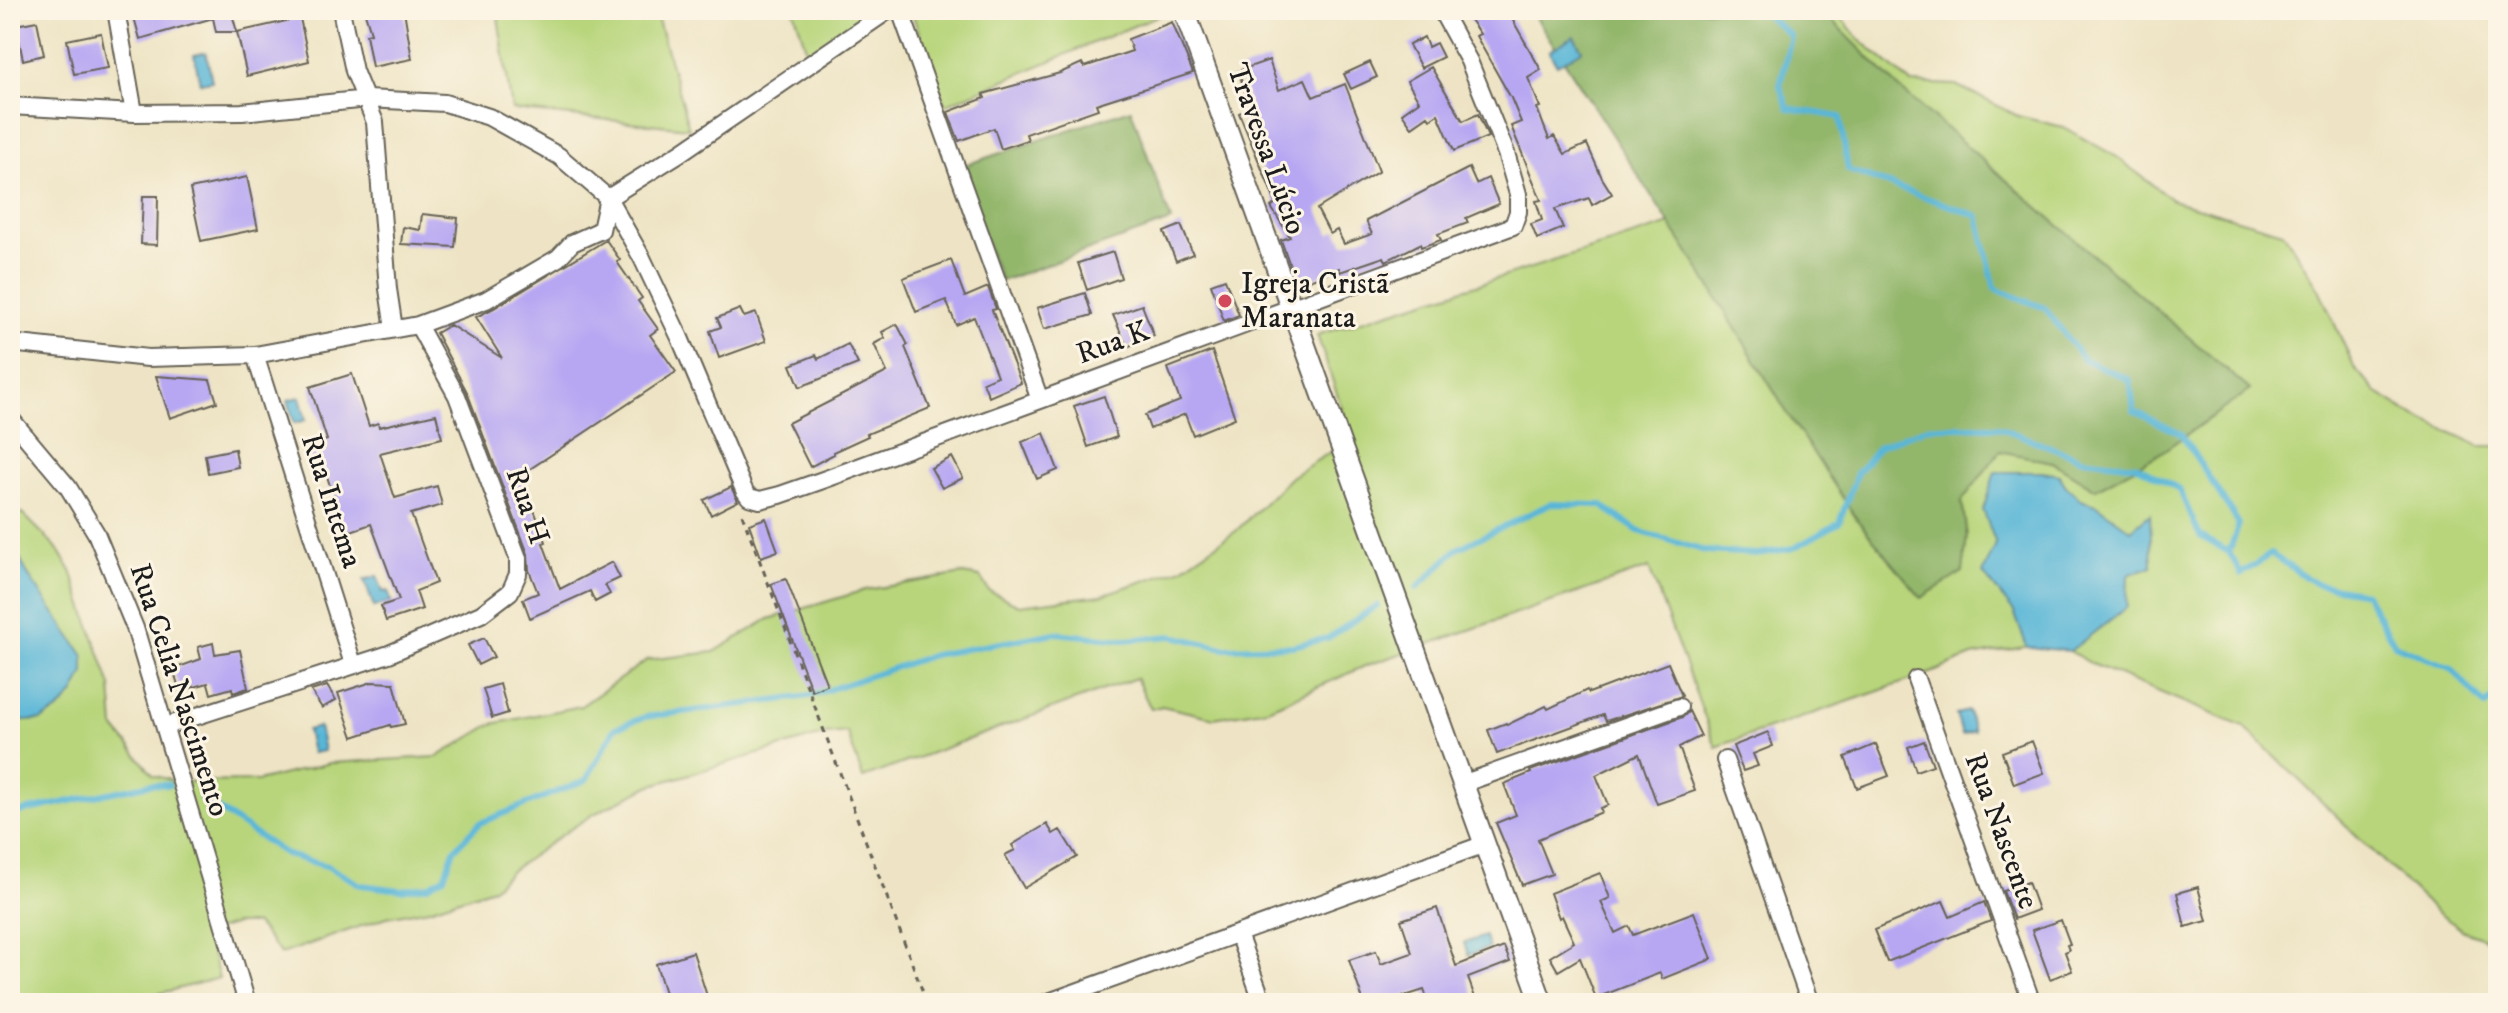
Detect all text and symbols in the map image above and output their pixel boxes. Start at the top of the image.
street label: Travessa Lúcio [1218,58,1314,240]
place label: Igreja Cristã Maranata [1241,266,1389,337]
marker: Igreja Cristã Maranata [1216,292,1234,310]
street label: Rua K [1072,313,1154,373]
street label: Rua Intema [292,429,370,573]
street label: Rua H [497,463,557,549]
street label: Rua Celia Nascimento [121,559,237,821]
street label: Rua Nascente [1956,748,2046,914]

